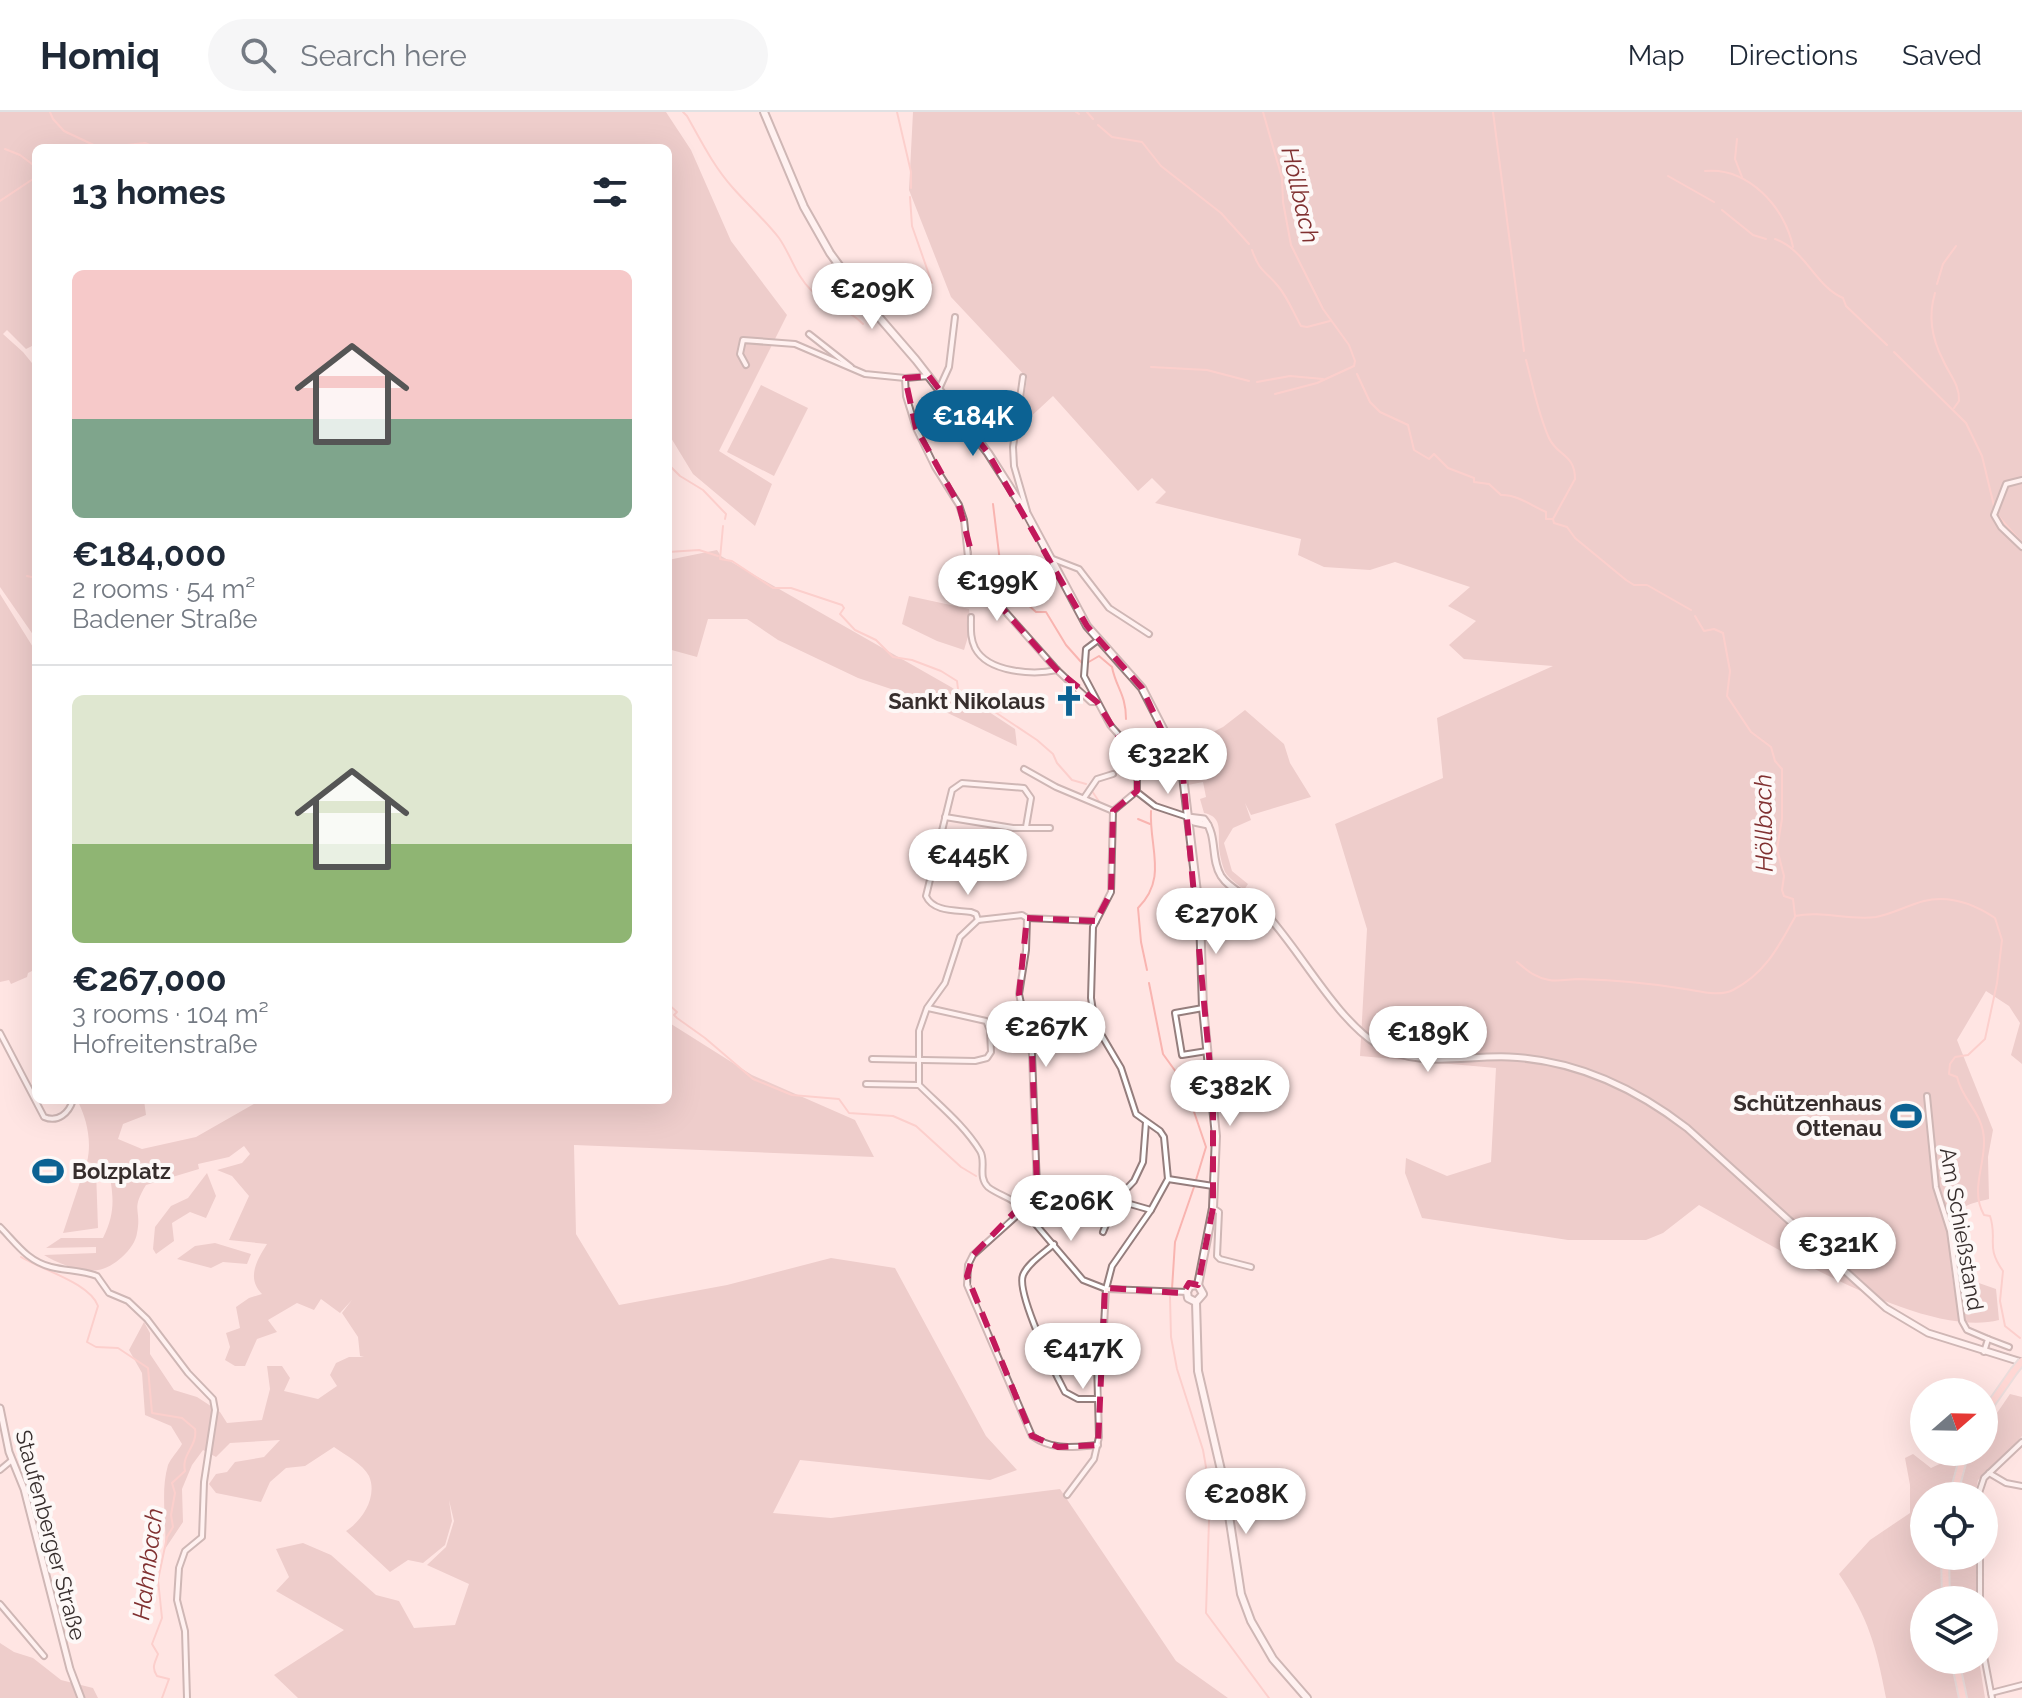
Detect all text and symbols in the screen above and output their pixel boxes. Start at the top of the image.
search box [208,19,768,91]
text: Homiq [40,33,160,78]
icon: search [236,33,280,77]
text: Search here [300,38,467,73]
text: Map [1628,39,1685,72]
text: Directions [1729,39,1858,72]
text: Saved [1902,39,1982,72]
water label: Höllbach [1275,144,1326,246]
icon: filters [588,170,632,214]
text: 13 homes [72,172,226,212]
pin: €209K [816,263,928,331]
text: €209K [830,274,914,304]
icon: home [280,322,424,466]
pin: €184K [917,390,1029,458]
text: €184K [932,401,1014,431]
text: €184,000 [72,534,226,574]
pin: €199K [941,555,1053,623]
text: €199K [956,566,1038,596]
text: 2 rooms · 54 m² [72,574,255,604]
text: Badener Straße [72,604,258,634]
church icon: Sankt Nikolaus [1052,684,1086,718]
place label: Sankt Nikolaus [888,688,1045,714]
pin: €322K [1112,728,1224,796]
text: €322K [1127,739,1209,769]
icon: home [280,747,424,891]
water label: Höllbach [1748,774,1779,872]
pin: €445K [912,829,1024,897]
text: €445K [927,840,1009,870]
pin: €270K [1160,888,1272,956]
text: €270K [1174,899,1258,929]
text: €267,000 [72,959,227,999]
text: 3 rooms · 104 m² [72,999,269,1029]
pin: €267K [990,1001,1102,1069]
pin: €189K [1372,1006,1484,1074]
text: €267K [1004,1012,1088,1042]
text: €189K [1387,1017,1469,1047]
text: Hofreitenstraße [72,1029,257,1059]
pin: €382K [1174,1060,1286,1128]
text: €382K [1188,1071,1272,1101]
place label: Schützenhaus Ottenau [1733,1090,1882,1141]
sports icon: Schützenhaus Ottenau [1889,1099,1923,1133]
street label: Am Schießstand [1935,1145,1989,1313]
sports icon: Bolzplatz [31,1154,65,1188]
place label: Bolzplatz [72,1158,171,1184]
pin: €206K [1015,1175,1127,1243]
text: €206K [1029,1186,1113,1216]
pin: €321K [1782,1217,1894,1285]
text: €321K [1798,1228,1878,1258]
pin: €417K [1027,1323,1139,1391]
text: €417K [1043,1334,1123,1364]
north arrow [1910,1378,1998,1466]
map controls [1910,1378,1998,1674]
street label: Staufenberger Straße [10,1427,92,1643]
pin: €208K [1190,1468,1302,1536]
text: €208K [1204,1479,1288,1509]
button: locate [1910,1482,1998,1570]
water label: Hahnbach [126,1506,169,1622]
button: layers [1910,1586,1998,1674]

